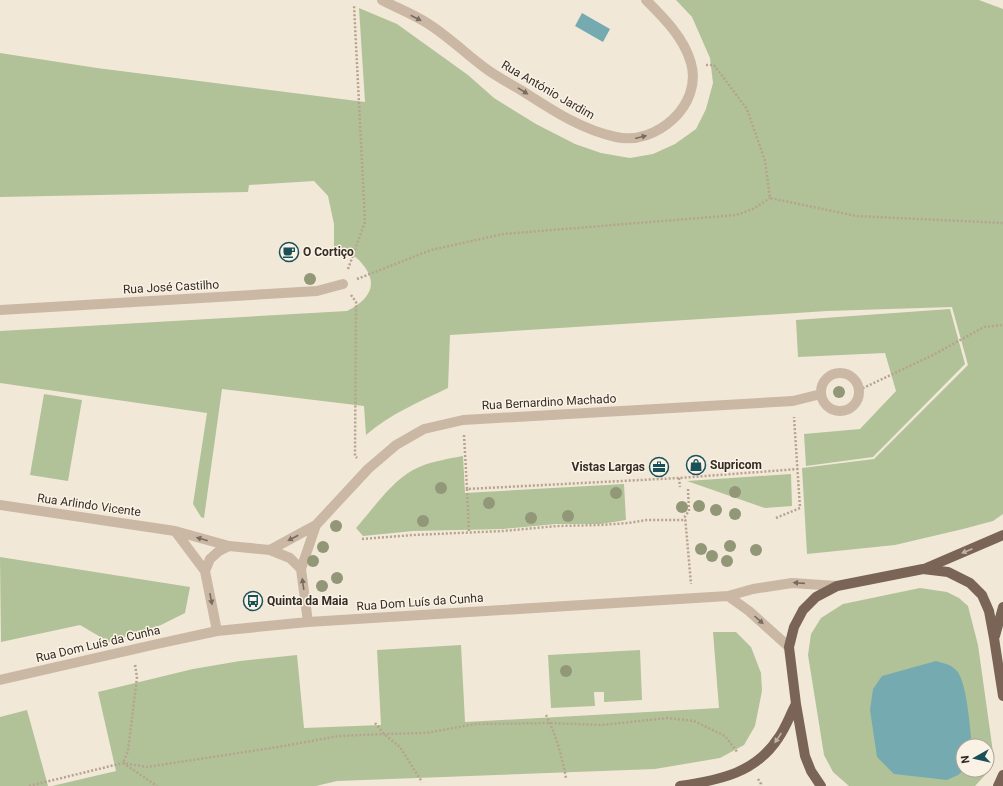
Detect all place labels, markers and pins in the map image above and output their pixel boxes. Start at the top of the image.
cafe icon: O Cortiço [278,241,300,263]
place label: O Cortiço [303,245,354,259]
shop icon: Supricom [685,454,707,476]
office icon: Vistas Largas [648,456,670,478]
place label: Supricom [710,458,762,472]
place label: Vistas Largas [572,460,645,474]
bus stop icon: Quinta da Maia [242,590,264,612]
place label: Quinta da Maia [267,594,349,608]

